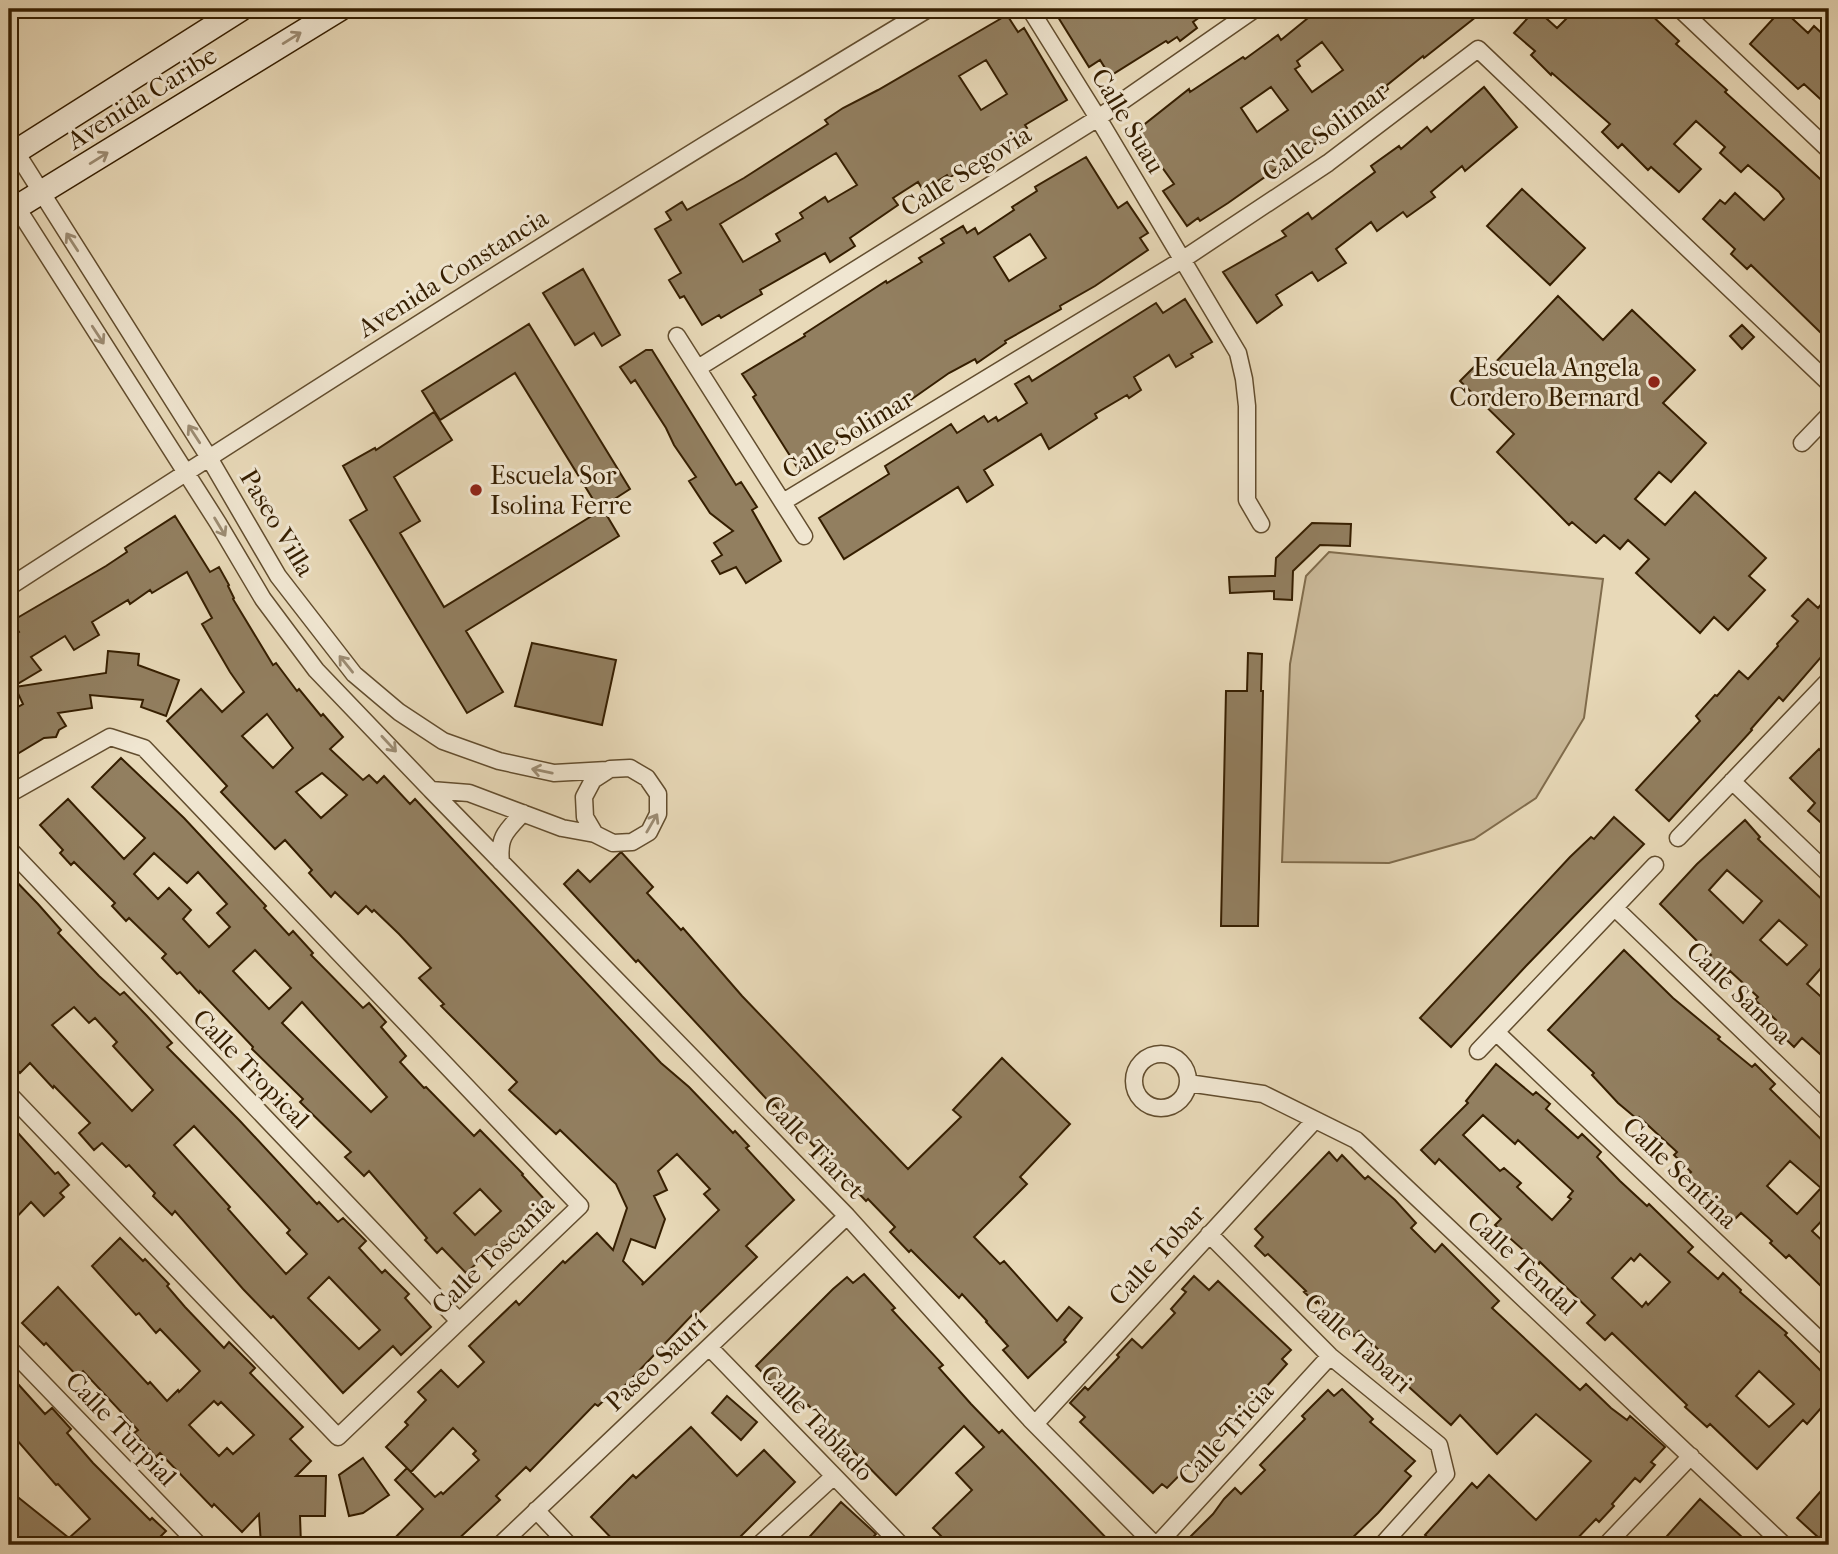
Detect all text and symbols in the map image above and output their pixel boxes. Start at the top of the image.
one-way arrow [282,31,302,45]
street label: Avenida Caribe [61,40,223,157]
street label: Calle Suau [1085,63,1172,179]
street label: Calle Solimar [1256,76,1394,188]
street label: Calle Segovia [895,118,1038,223]
one-way arrow [89,150,108,165]
street label: Avenida Constancia [351,201,555,345]
one-way arrow [65,233,79,253]
one-way arrow [91,325,105,345]
place label: Escuela Angela Cordero Bernard [1449,352,1641,413]
marker: Escuela Angela Cordero Bernard [1646,374,1662,390]
street label: Calle Solimar [777,383,919,485]
one-way arrow [187,425,202,444]
place label: Escuela Sor Isolina Ferre [490,460,632,521]
street label: Paseo Villa [233,464,322,583]
marker: Escuela Sor Isolina Ferre [468,482,484,498]
one-way arrow [214,517,228,537]
one-way arrow [338,656,354,674]
one-way arrow [381,735,397,753]
one-way arrow [531,763,554,777]
one-way arrow [646,813,660,833]
street label: Calle Samoa [1680,935,1799,1051]
street label: Calle Tropical [186,1003,316,1135]
street label: Calle Tiaret [757,1089,871,1206]
street label: Calle Sentina [1616,1111,1744,1236]
street label: Calle Toscania [425,1188,561,1321]
street label: Calle Tobar [1102,1198,1212,1312]
street label: Calle Tendal [1461,1204,1583,1322]
street label: Calle Tabari [1298,1287,1418,1400]
street label: Paseo Saurí [599,1308,713,1418]
street label: Calle Tablado [754,1358,880,1488]
street label: Calle Turpial [59,1366,183,1492]
street label: Calle Tricia [1172,1375,1281,1492]

